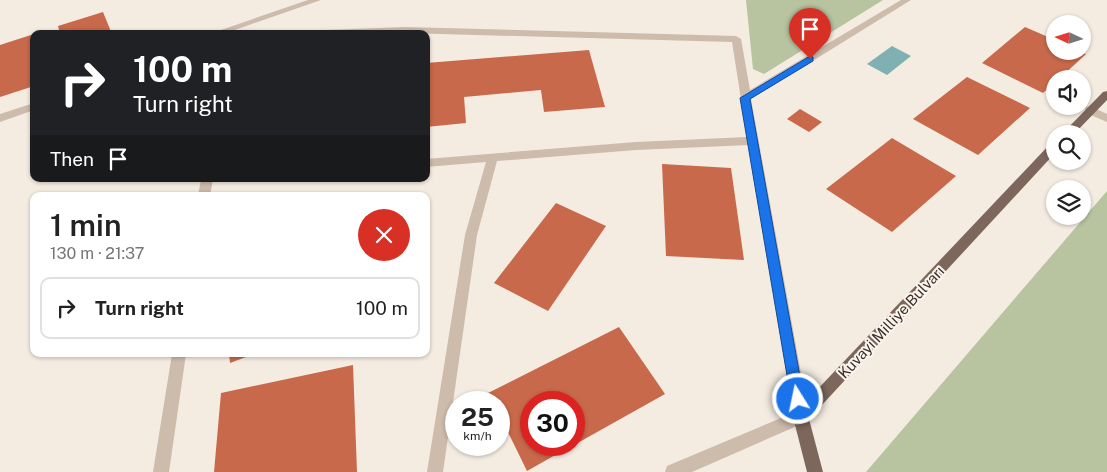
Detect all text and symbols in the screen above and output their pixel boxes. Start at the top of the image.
pin [789,8,831,59]
icon: arrive [796,15,824,43]
north arrow [1046,15,1091,60]
map controls [1046,15,1091,225]
text: 100 m [133,49,232,90]
icon: right [50,50,115,115]
button: sound [1046,70,1091,115]
text: Turn right [133,91,233,117]
button: search [1046,125,1091,170]
icon: arrive [104,145,132,173]
text: Then [50,148,94,170]
button: layers [1046,180,1091,225]
text: 1 min [50,207,121,243]
button: close [358,209,410,261]
text: 130 m · 21:37 [50,244,144,263]
street label: Kuvayi Milliye Bulvarı [835,262,947,382]
icon: right [52,294,80,322]
text: Turn right [95,297,184,319]
text: 100 m [356,297,408,319]
position arrow [771,372,823,424]
speed limit sign: 30 [520,391,585,456]
text: 25 [461,402,494,432]
text: km/h [463,429,492,443]

